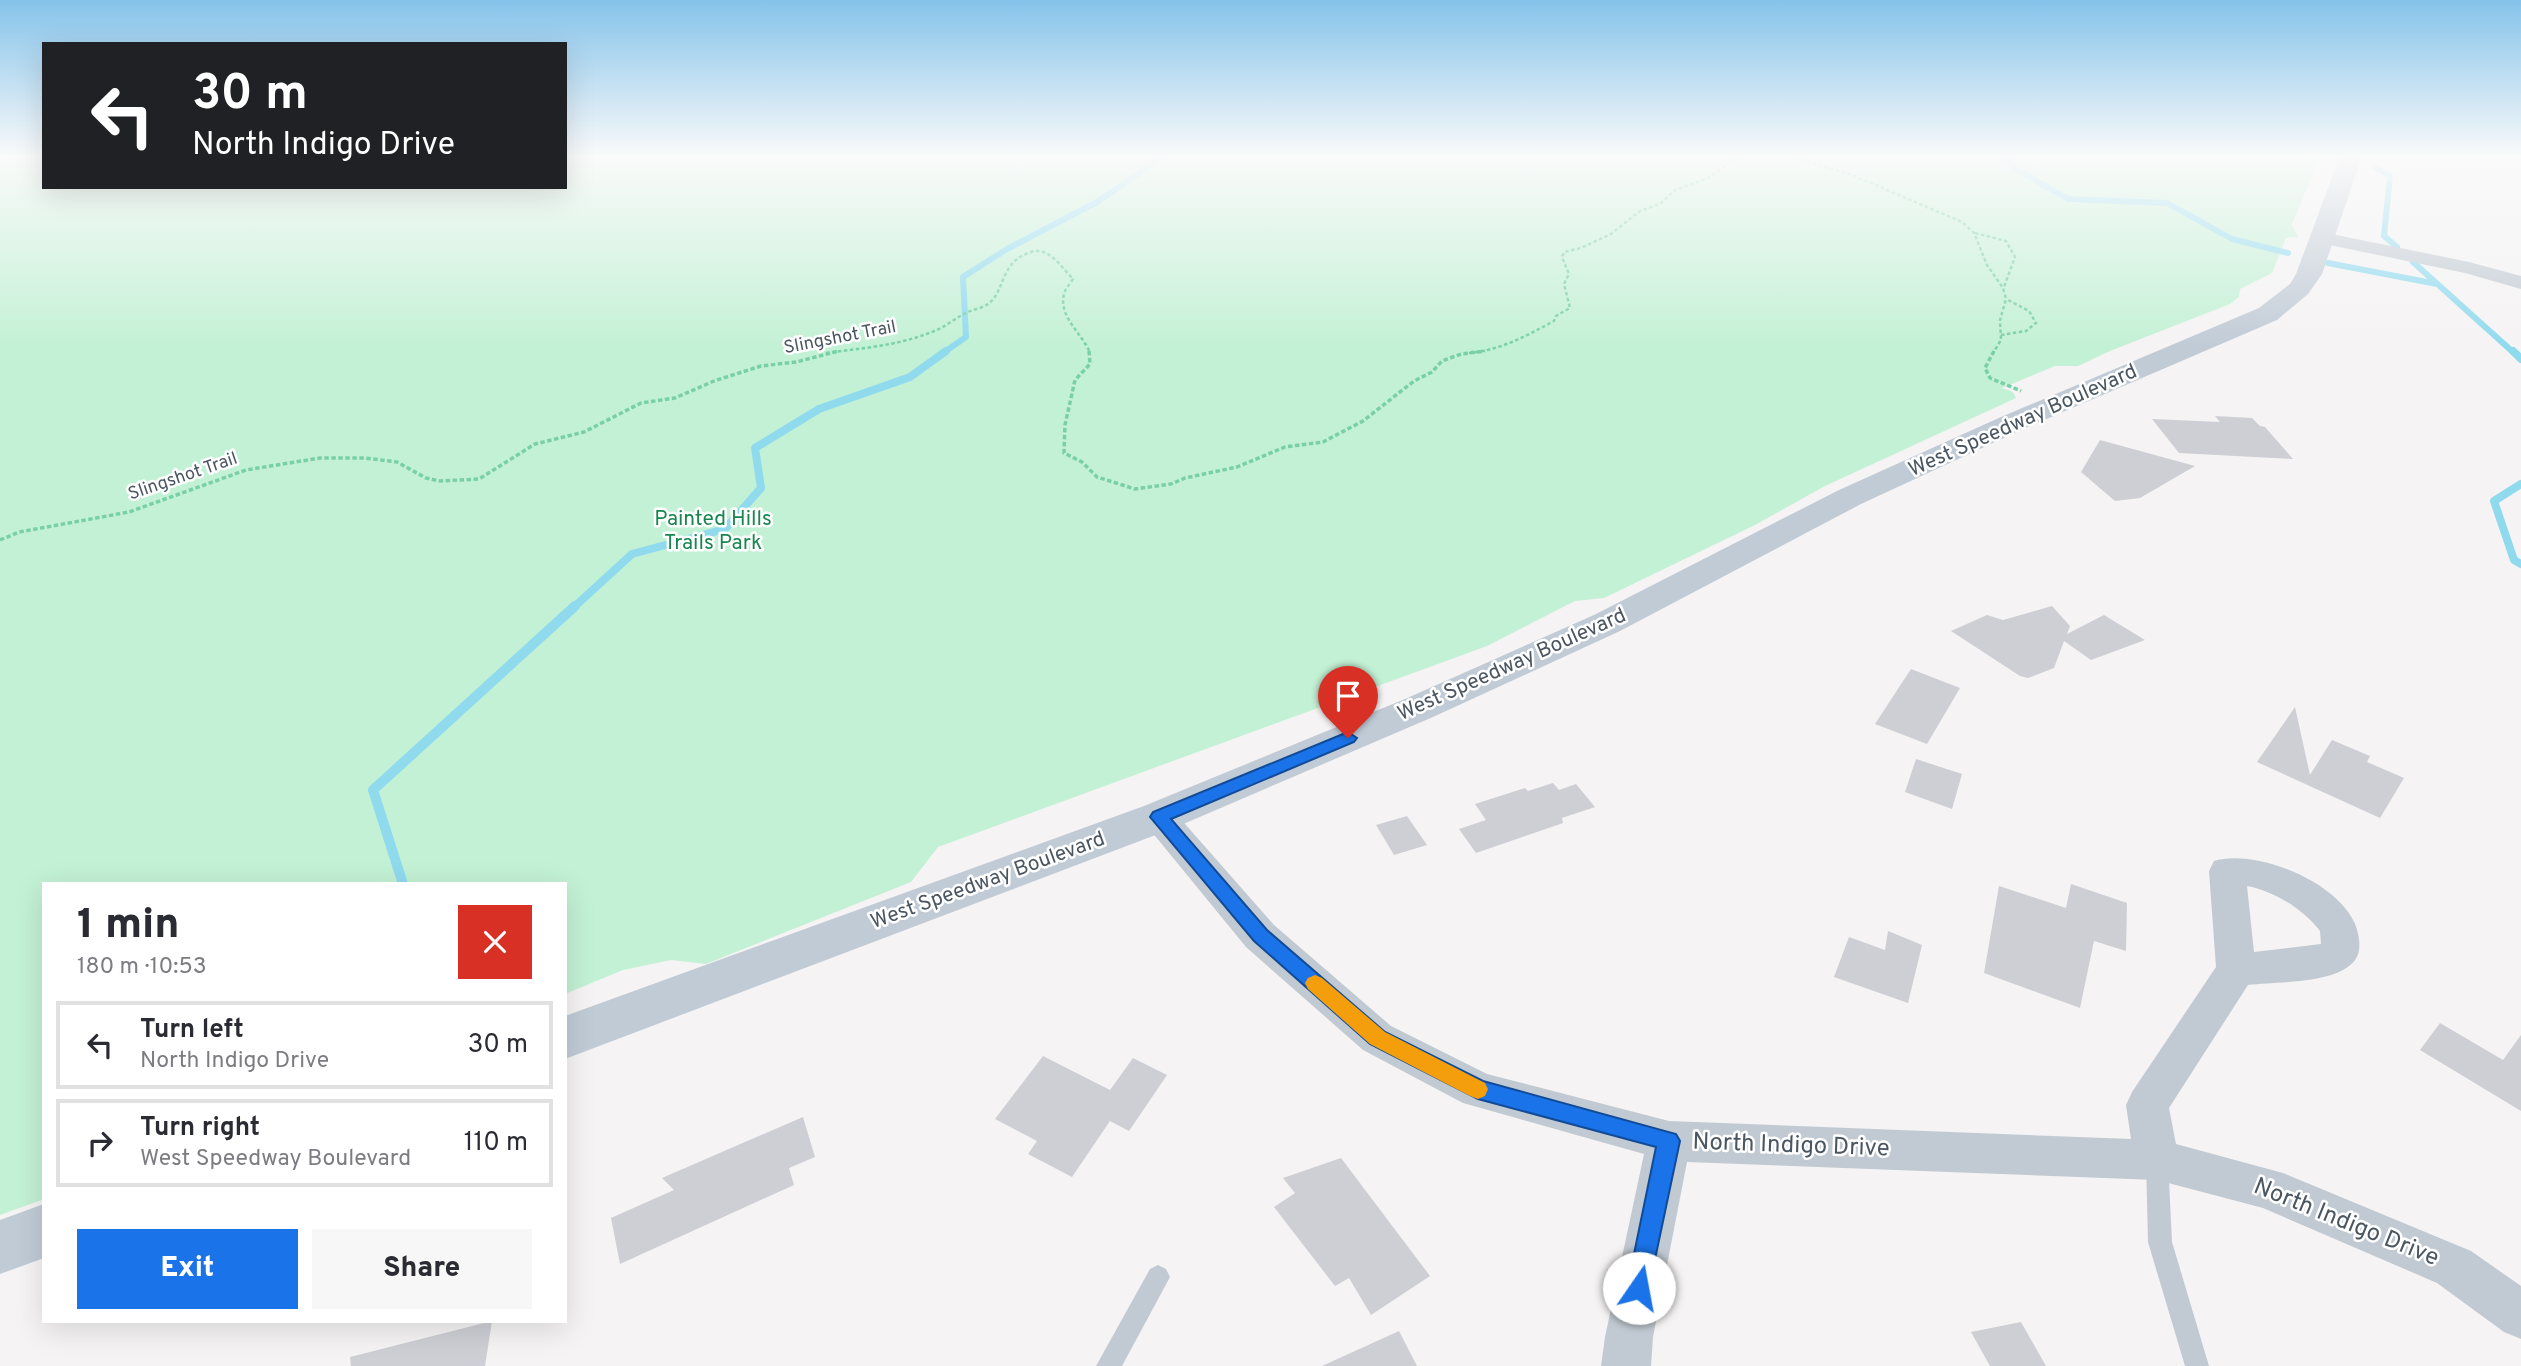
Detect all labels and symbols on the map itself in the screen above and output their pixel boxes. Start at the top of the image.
street label: Slingshot Trail [782,316,898,360]
street label: West Speedway Boulevard [1904,358,2142,484]
street label: Slingshot Trail [125,448,241,506]
park label: Painted Hills Trails Park [654,506,772,557]
street label: West Speedway Boulevard [1393,602,1631,728]
pin [1318,666,1378,738]
street label: West Speedway Boulevard [867,826,1109,936]
street label: North Indigo Drive [1692,1128,1890,1164]
street label: North Indigo Drive [2249,1172,2443,1274]
position arrow [1602,1251,1676,1325]

